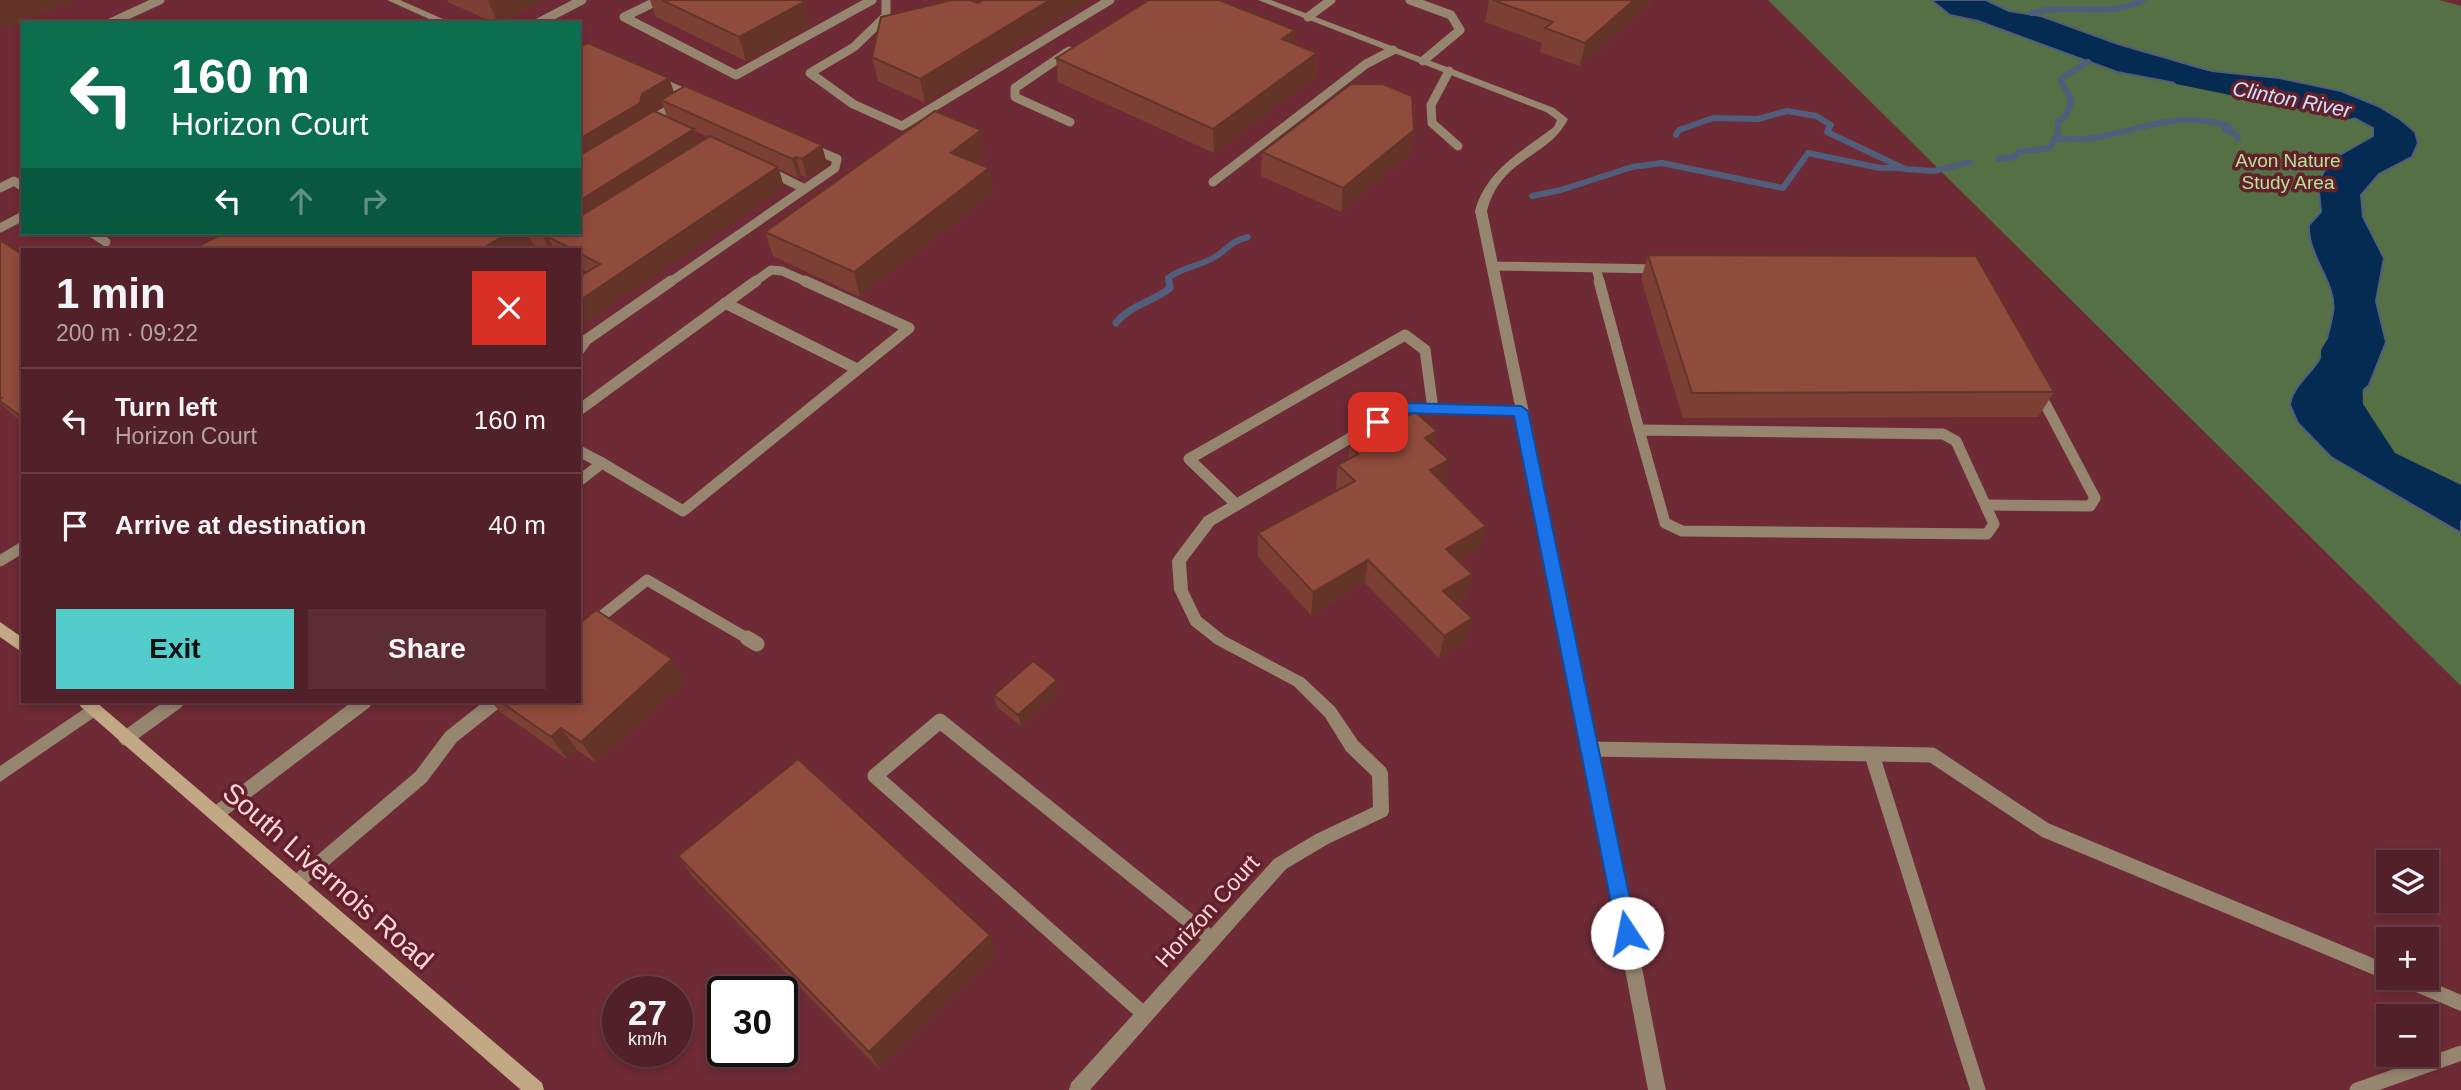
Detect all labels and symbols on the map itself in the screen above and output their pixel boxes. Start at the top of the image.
water label: Clinton River [2231,76,2354,122]
park label: Avon Nature Study Area [2235,150,2341,193]
pin [1348,392,1408,452]
street label: South Livernois Road [217,776,439,976]
street label: Horizon Court [1150,849,1265,972]
position arrow [1590,896,1664,970]
speed limit sign: 30 [707,976,798,1067]

